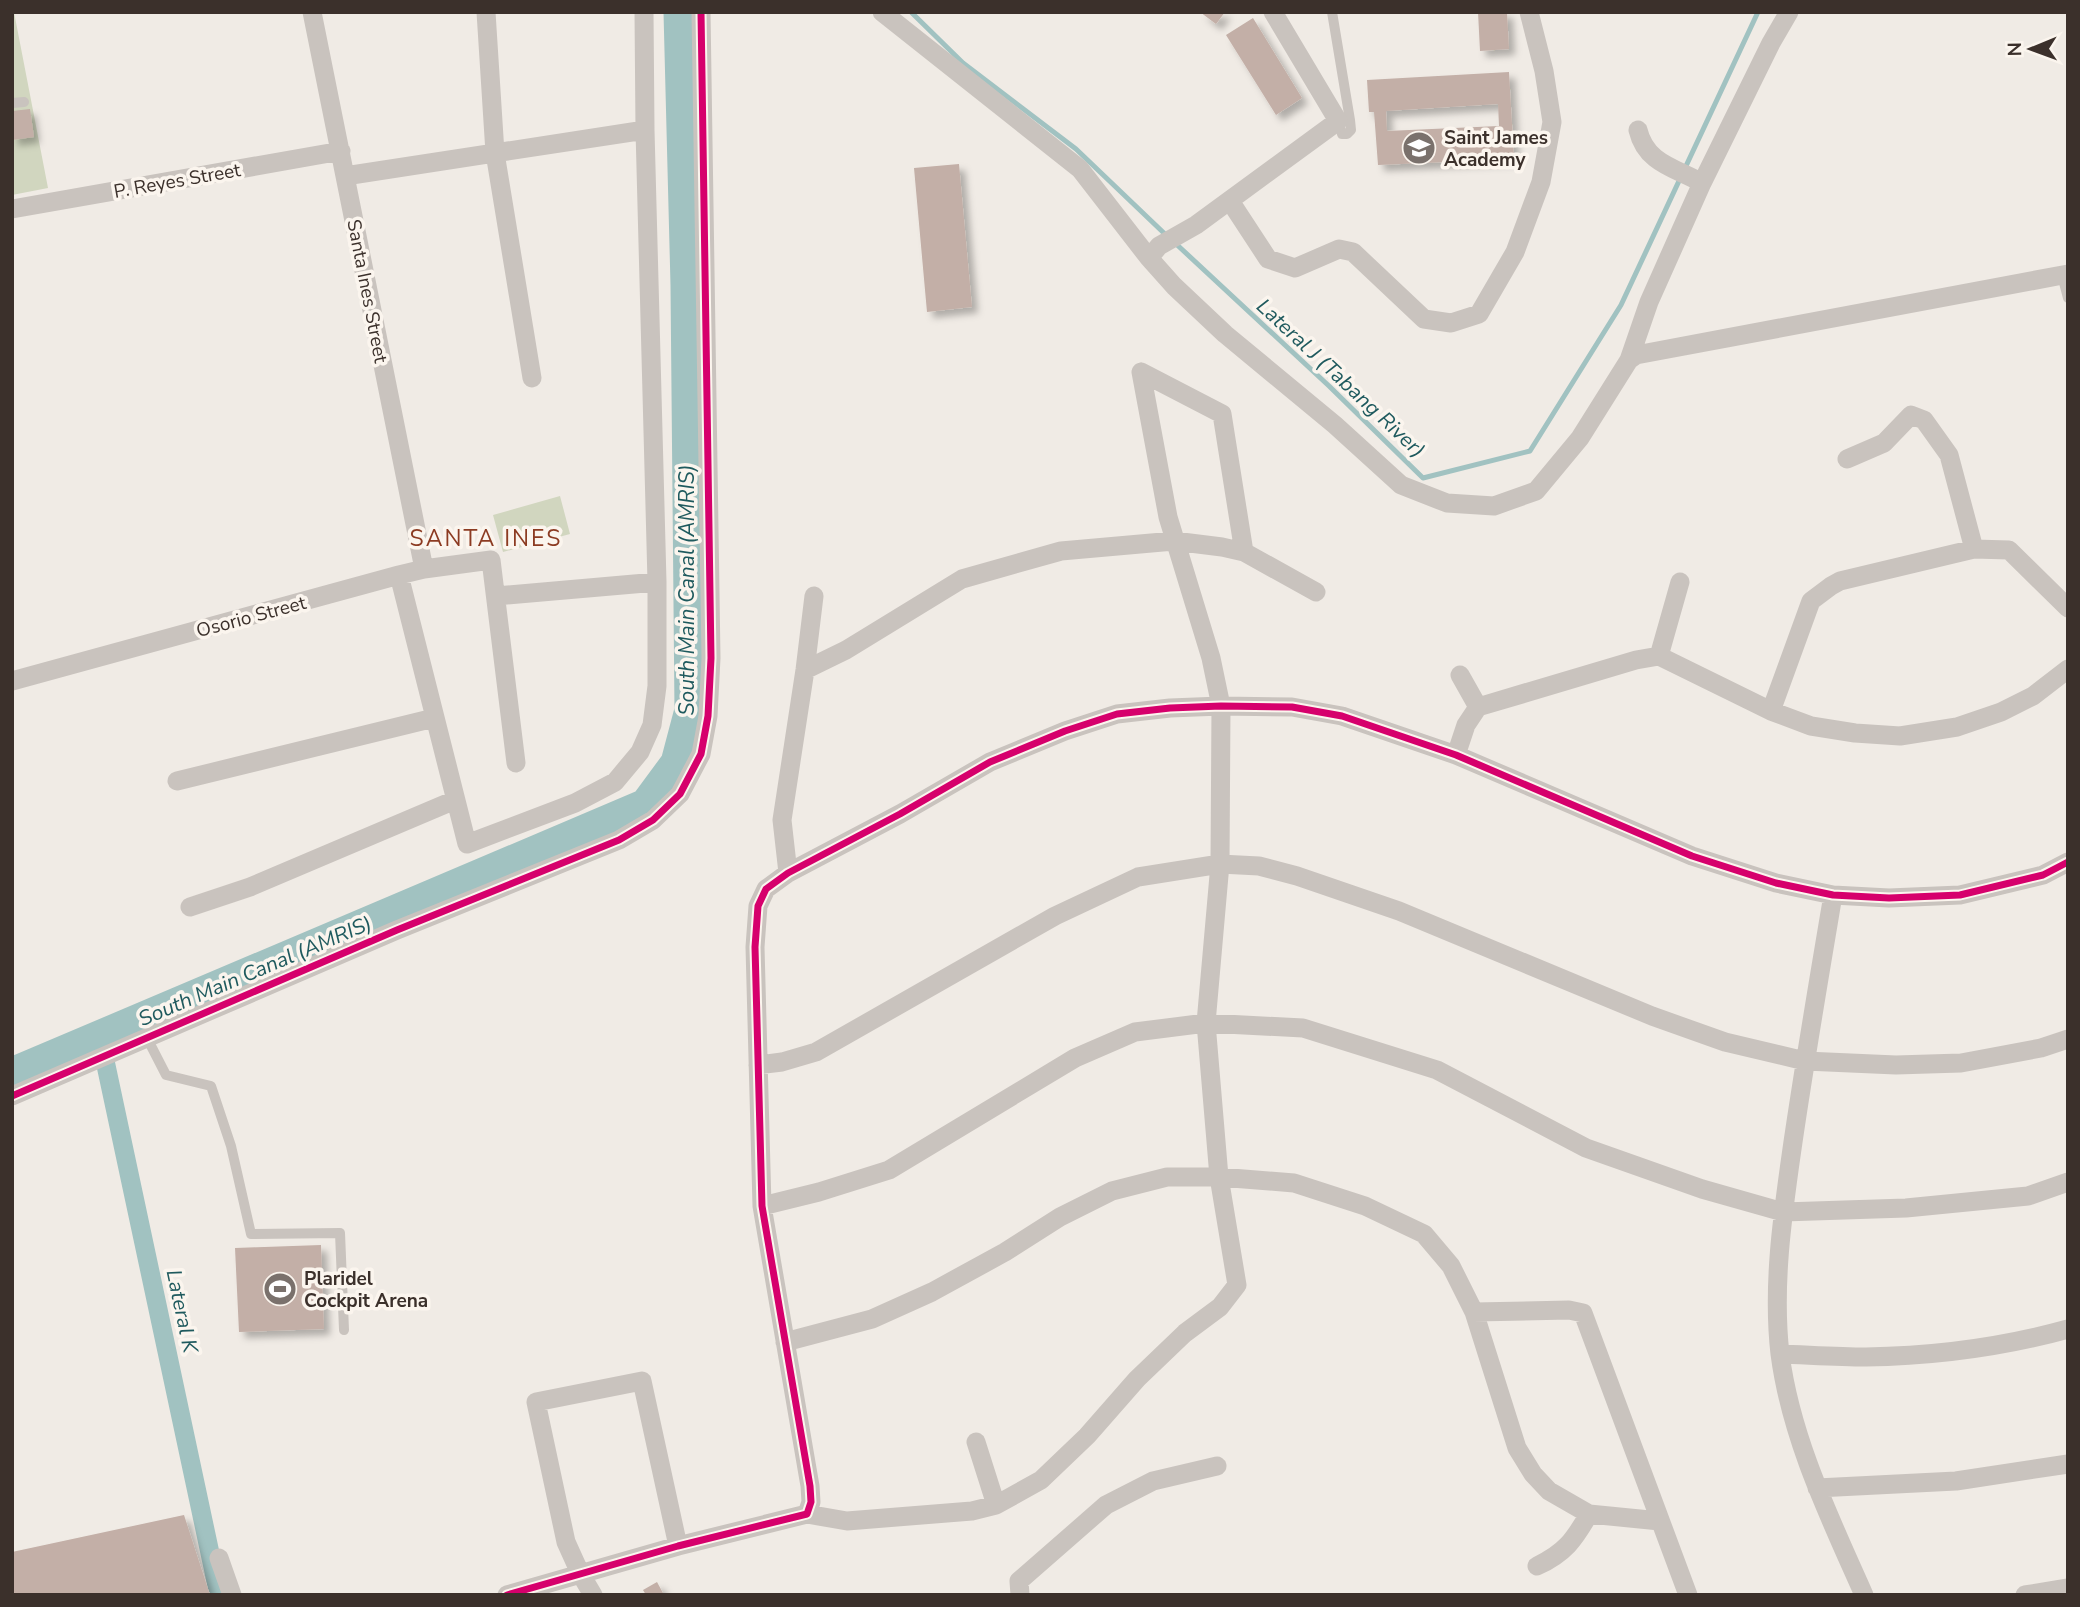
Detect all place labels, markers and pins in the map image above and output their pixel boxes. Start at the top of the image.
place label: Saint James Academy [1444,125,1548,173]
school or university icon: Saint James Academy [1400,129,1438,167]
place label: Plaridel Cockpit Arena [304,1266,428,1314]
sports icon: Plaridel Cockpit Arena [261,1270,299,1308]

